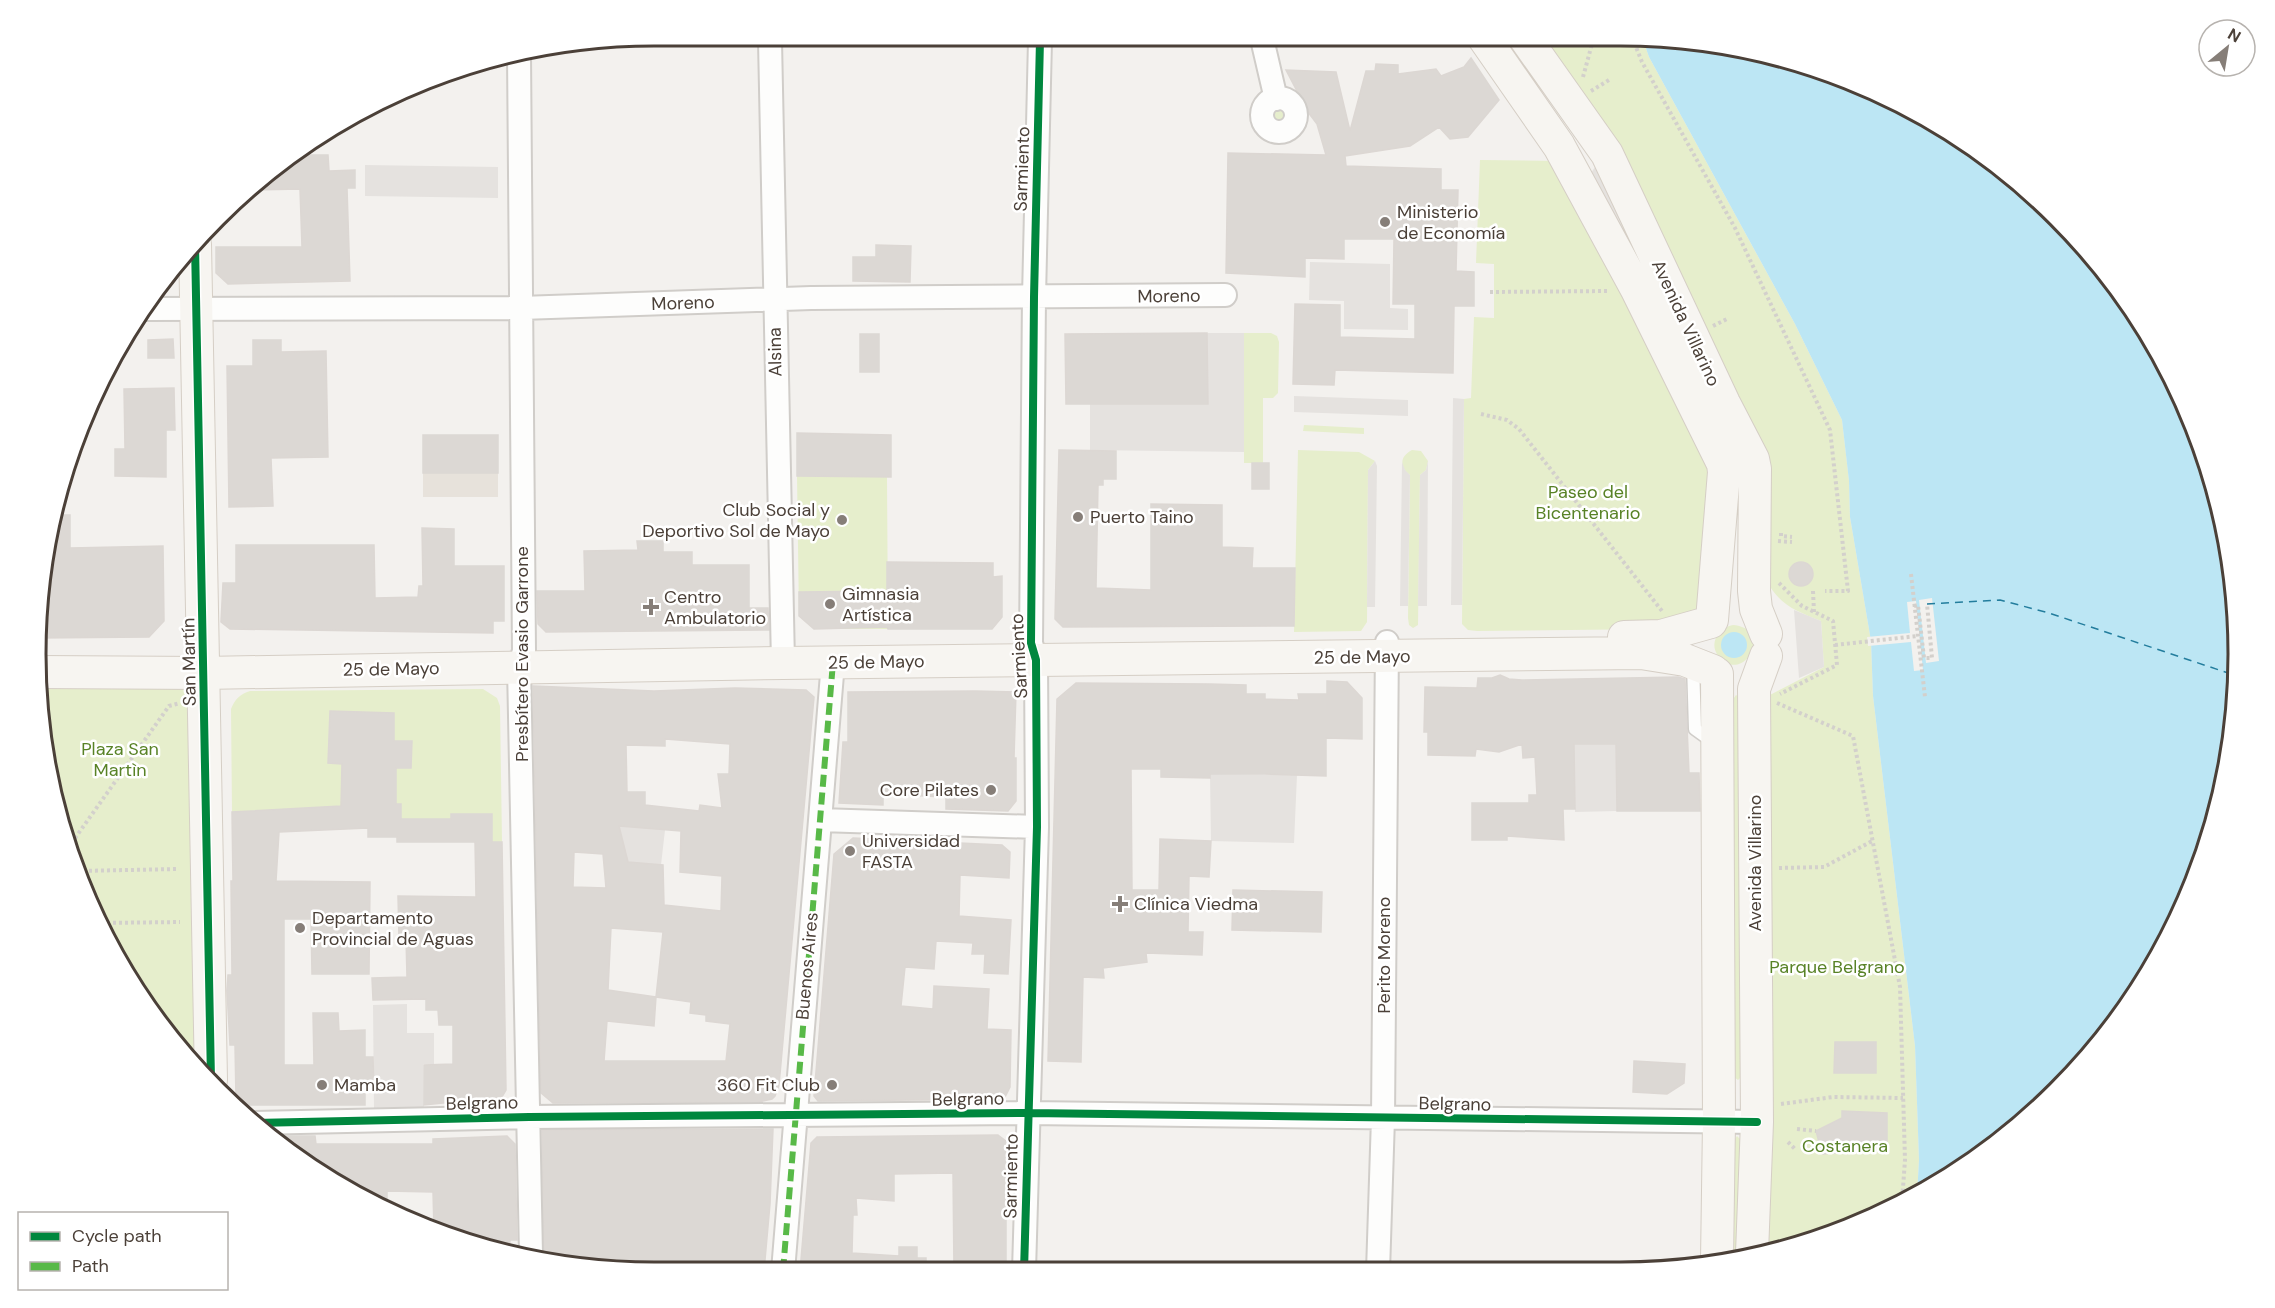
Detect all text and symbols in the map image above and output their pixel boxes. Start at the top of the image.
north arrow [2197,18,2257,78]
text: N [2224,23,2245,47]
street label: Sarmiento [1009,126,1035,212]
place label: Ministerio de Economía [1397,200,1505,245]
marker: Ministerio de Economía [1378,215,1392,229]
street label: Avenida Villarino [1646,256,1726,390]
street label: Moreno [1137,283,1201,309]
street label: Moreno [651,290,715,316]
street label: Alsina [763,327,787,377]
park label: Paseo del Bicentenario [1536,480,1640,525]
place label: Club Social y Deportivo Sol de Mayo [642,498,830,543]
place label: Puerto Taino [1090,505,1194,529]
marker: Puerto Taino [1071,510,1085,524]
marker: Club Social y Deportivo Sol de Mayo [835,513,849,527]
street label: Presbítero Evasio Garrone [510,546,534,762]
place label: Gimnasia Artística [842,582,919,627]
place label: Centro Ambulatorio [664,585,766,630]
marker: Gimnasia Artística [823,597,837,611]
marker: Centro Ambulatorio [642,598,660,616]
street label: Sarmiento [1005,613,1033,699]
street label: San Martín [176,618,202,706]
street label: 25 de Mayo [1313,644,1411,670]
street label: 25 de Mayo [827,649,925,675]
street label: 25 de Mayo [342,656,440,682]
park label: Plaza San Martìn [81,737,159,782]
place label: Core Pilates [880,778,979,802]
marker: Core Pilates [984,783,998,797]
street label: Avenida Villarino [1743,795,1767,931]
place label: Universidad FASTA [862,829,960,874]
marker: Universidad FASTA [843,844,857,858]
place label: Clínica Viedma [1134,892,1258,916]
marker: Clínica Viedma [1111,895,1129,913]
street label: Perito Moreno [1372,897,1396,1013]
place label: Departamento Provincial de Aguas [312,906,474,951]
street label: Buenos Aires [790,911,824,1021]
marker: Departamento Provincial de Aguas [293,921,307,935]
park label: Parque Belgrano [1769,955,1905,979]
place label: Mamba [334,1073,396,1097]
place label: 360 Fit Club [717,1073,820,1097]
marker: Mamba [315,1078,329,1092]
marker: 360 Fit Club [825,1078,839,1092]
street label: Belgrano [931,1086,1005,1112]
street label: Belgrano [445,1090,519,1116]
street label: Belgrano [1418,1091,1492,1117]
street label: Sarmiento [998,1133,1024,1219]
park label: Costanera [1802,1134,1888,1158]
legend [18,1212,228,1290]
text: Cycle path [72,1224,162,1248]
text: Path [72,1254,109,1278]

